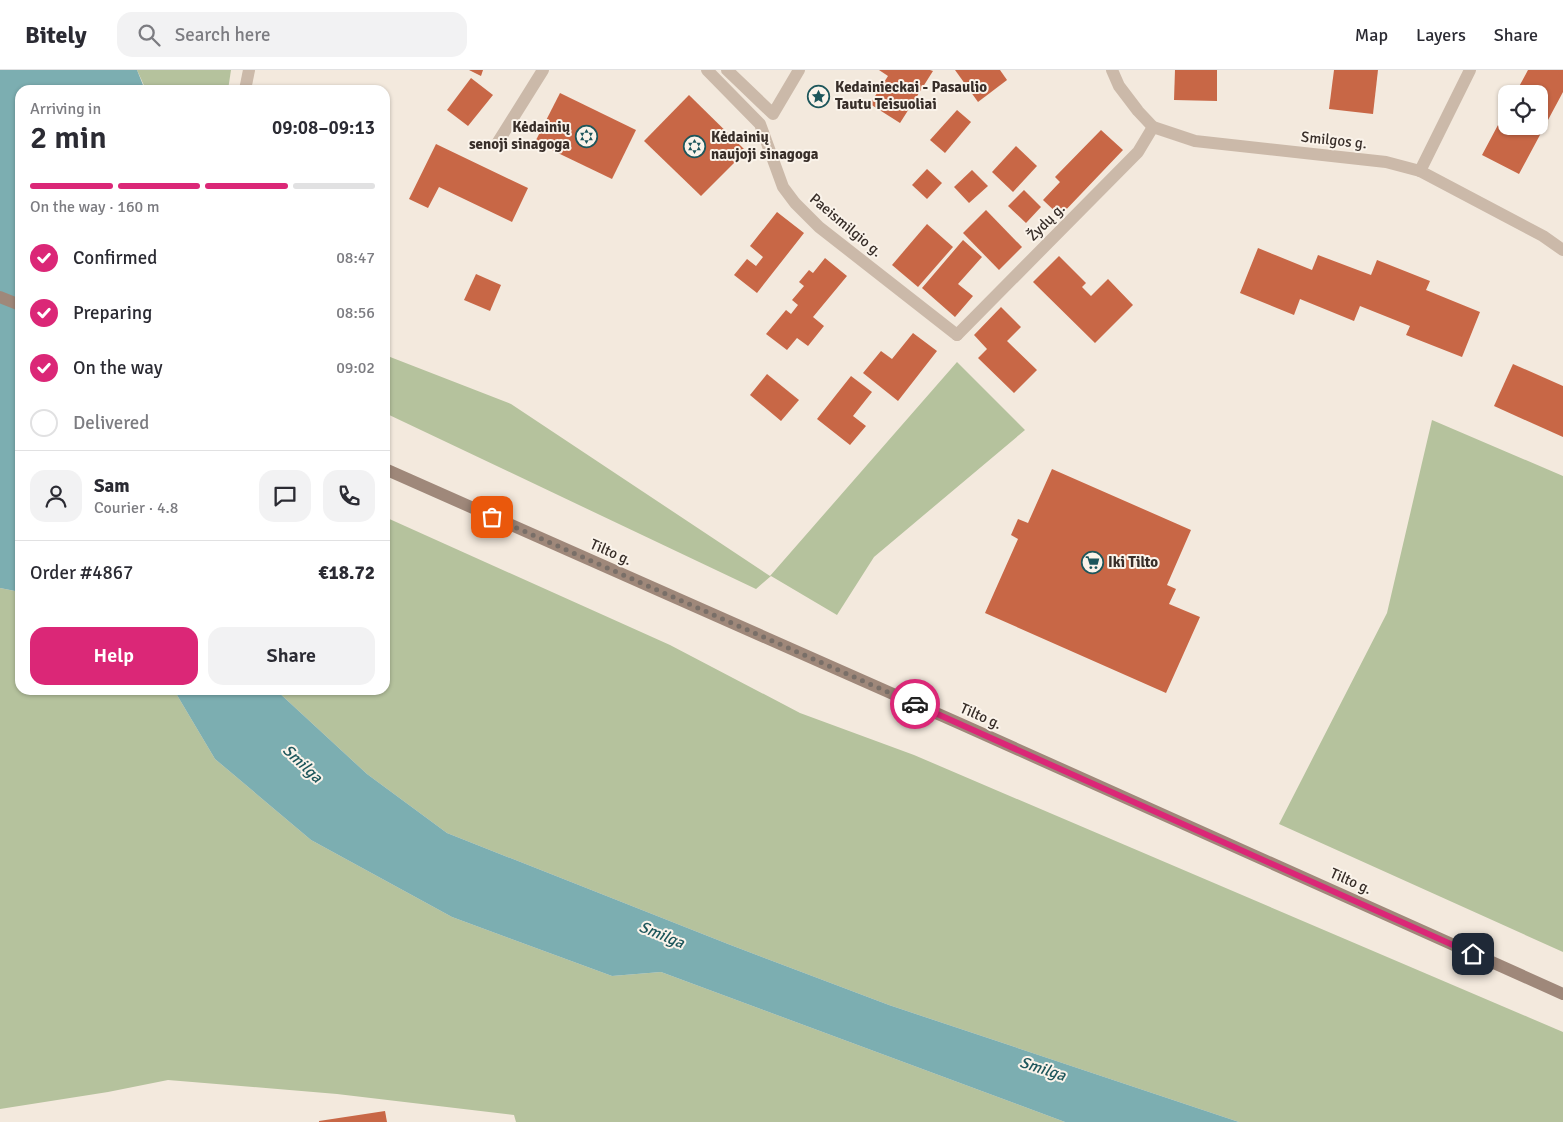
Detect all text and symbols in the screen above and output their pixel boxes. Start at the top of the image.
search box [117,12,467,57]
text: Bitely [25,20,87,50]
icon: search [135,21,163,49]
text: Search here [175,23,270,47]
text: Map [1355,24,1388,46]
text: Layers [1416,24,1466,46]
text: Share [1494,24,1538,46]
place label: Kedainieckai - Pasaulio Tautu Teisuoliai [835,78,987,113]
place icon: Kedainieckai - Pasaulio Tautu Teisuoliai [807,84,831,108]
map controls [1498,85,1548,135]
button: locate [1498,85,1548,135]
text: Arriving in [30,99,101,119]
text: 09:08–09:13 [272,116,375,140]
text: 2 min [30,118,107,157]
place label: Kėdainių senoji sinagoga [469,118,571,153]
synagogue icon: Kėdainių senoji sinagoga [574,124,598,148]
place label: Kėdainių naujoji sinagoga [711,128,819,163]
street label: Smilgos g. [1300,128,1368,152]
synagogue icon: Kėdainių naujoji sinagoga [683,134,707,158]
street label: Paeismilgio g. [806,189,886,261]
text: On the way · 160 m [30,197,160,217]
street label: Žydų g. [1023,199,1069,245]
icon: check [30,244,58,272]
text: Confirmed [73,246,157,270]
text: 08:47 [336,248,375,268]
icon: check [30,299,58,327]
text: Preparing [73,301,152,325]
text: 08:56 [336,303,375,323]
icon: check [30,354,58,382]
text: On the way [73,356,163,380]
text: 09:02 [336,358,375,378]
text: Delivered [73,411,149,435]
button: person [30,470,82,522]
button: chat [259,470,311,522]
button: phone [323,470,375,522]
text: Sam [94,474,130,498]
pin [471,496,513,538]
text: Courier · 4.8 [94,498,178,518]
icon: bag [478,503,506,531]
street label: Tilto g. [587,535,635,569]
supermarket icon: Iki Tilto [1080,550,1104,574]
place label: Iki Tilto [1108,553,1158,571]
text: Order #4867 [30,561,133,585]
text: €18.72 [318,561,375,585]
button: Help [30,627,198,685]
button: Share [208,627,375,685]
courier [890,679,940,729]
icon: car [901,690,929,718]
street label: Tilto g. [957,699,1005,733]
water label: Smilga [278,740,327,788]
street label: Tilto g. [1327,864,1375,898]
water label: Smilga [636,917,688,953]
pin [1452,933,1494,975]
icon: home [1459,940,1487,968]
water label: Smilga [1017,1052,1069,1086]

